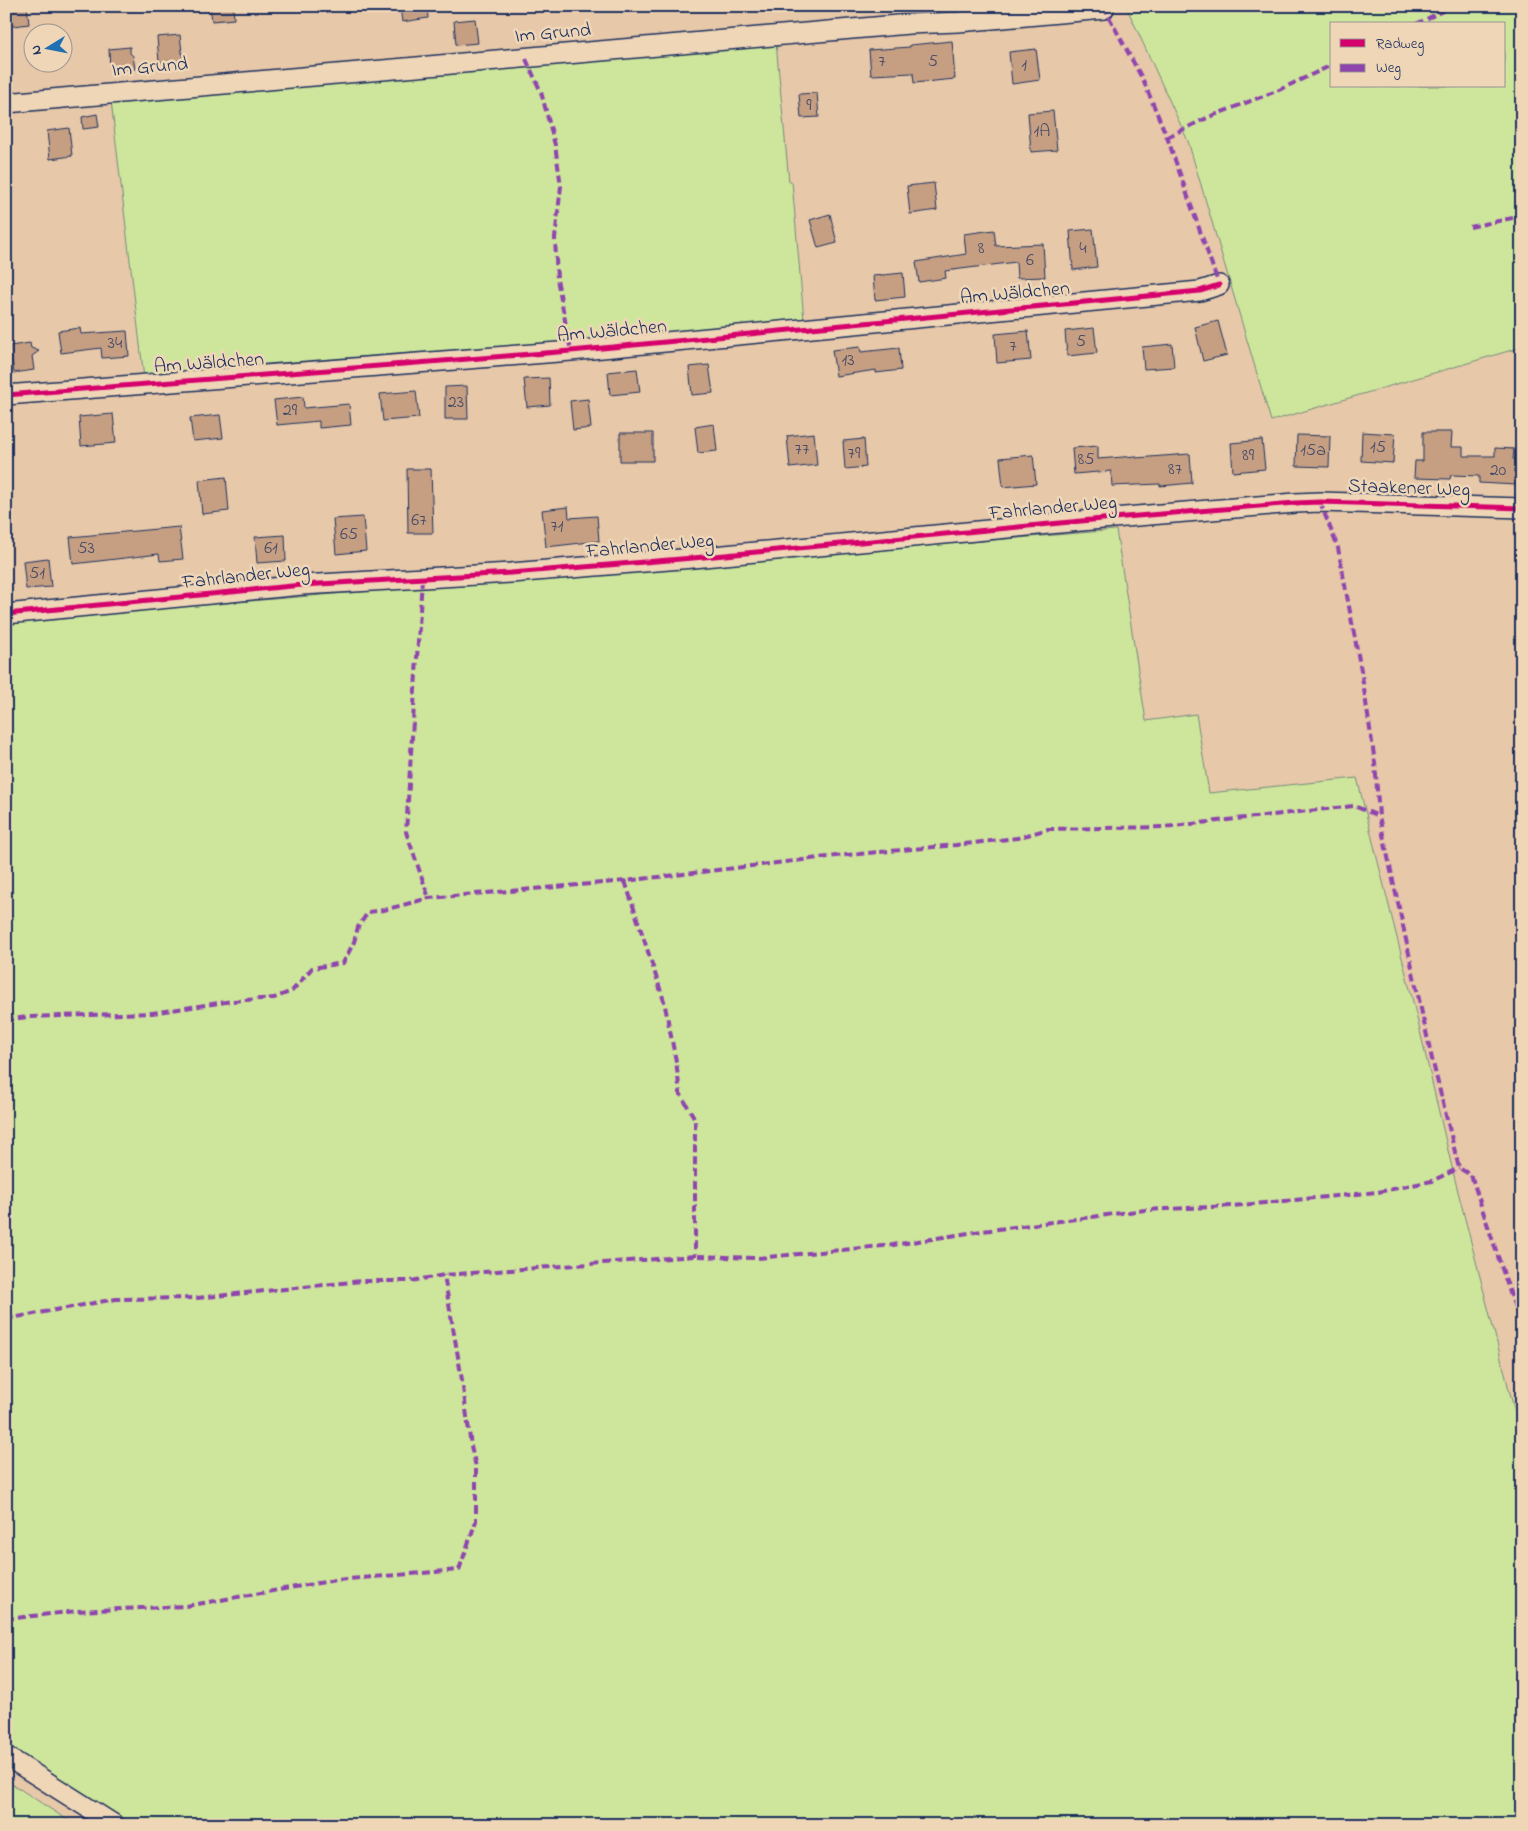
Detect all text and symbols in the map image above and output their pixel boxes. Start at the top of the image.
street label: Im Grund [514,16,592,52]
north arrow [22,22,72,72]
legend [1330,22,1506,88]
text: Radweg [1376,33,1424,56]
text: N [26,44,48,56]
house number: 7 [878,49,886,75]
house number: 5 [928,49,938,75]
street label: Im Grund [111,50,189,86]
house number: 1 [1021,53,1027,79]
text: Weg [1376,57,1401,80]
house number: 9 [806,93,812,119]
house number: 1A [1034,119,1050,145]
house number: 8 [978,236,985,262]
house number: 4 [1079,236,1087,262]
house number: 6 [1026,248,1034,274]
street label: Am Wäldchen [959,275,1071,313]
street label: Am Wäldchen [556,313,668,351]
house number: 5 [1076,329,1086,355]
house number: 34 [108,331,123,357]
house number: 7 [1009,334,1017,360]
street label: Am Wäldchen [153,346,265,382]
house number: 13 [841,348,855,374]
house number: 23 [448,390,464,416]
house number: 29 [283,398,298,424]
house number: 15 [1370,435,1386,461]
house number: 77 [795,437,810,463]
house number: 15a [1300,438,1326,464]
house number: 79 [848,441,861,467]
house number: 89 [1242,443,1255,469]
house number: 85 [1077,447,1095,473]
house number: 87 [1168,457,1183,483]
house number: 20 [1490,458,1507,484]
street label: Staakener Weg [1347,472,1471,507]
street label: Fahrlander Weg [987,489,1118,530]
house number: 67 [411,508,427,534]
house number: 71 [550,514,564,540]
house number: 65 [340,522,358,548]
street label: Fahrlander Weg [584,527,715,568]
house number: 53 [77,536,95,562]
house number: 61 [264,536,278,562]
street label: Fahrlander Weg [180,556,311,599]
house number: 51 [29,561,45,587]

